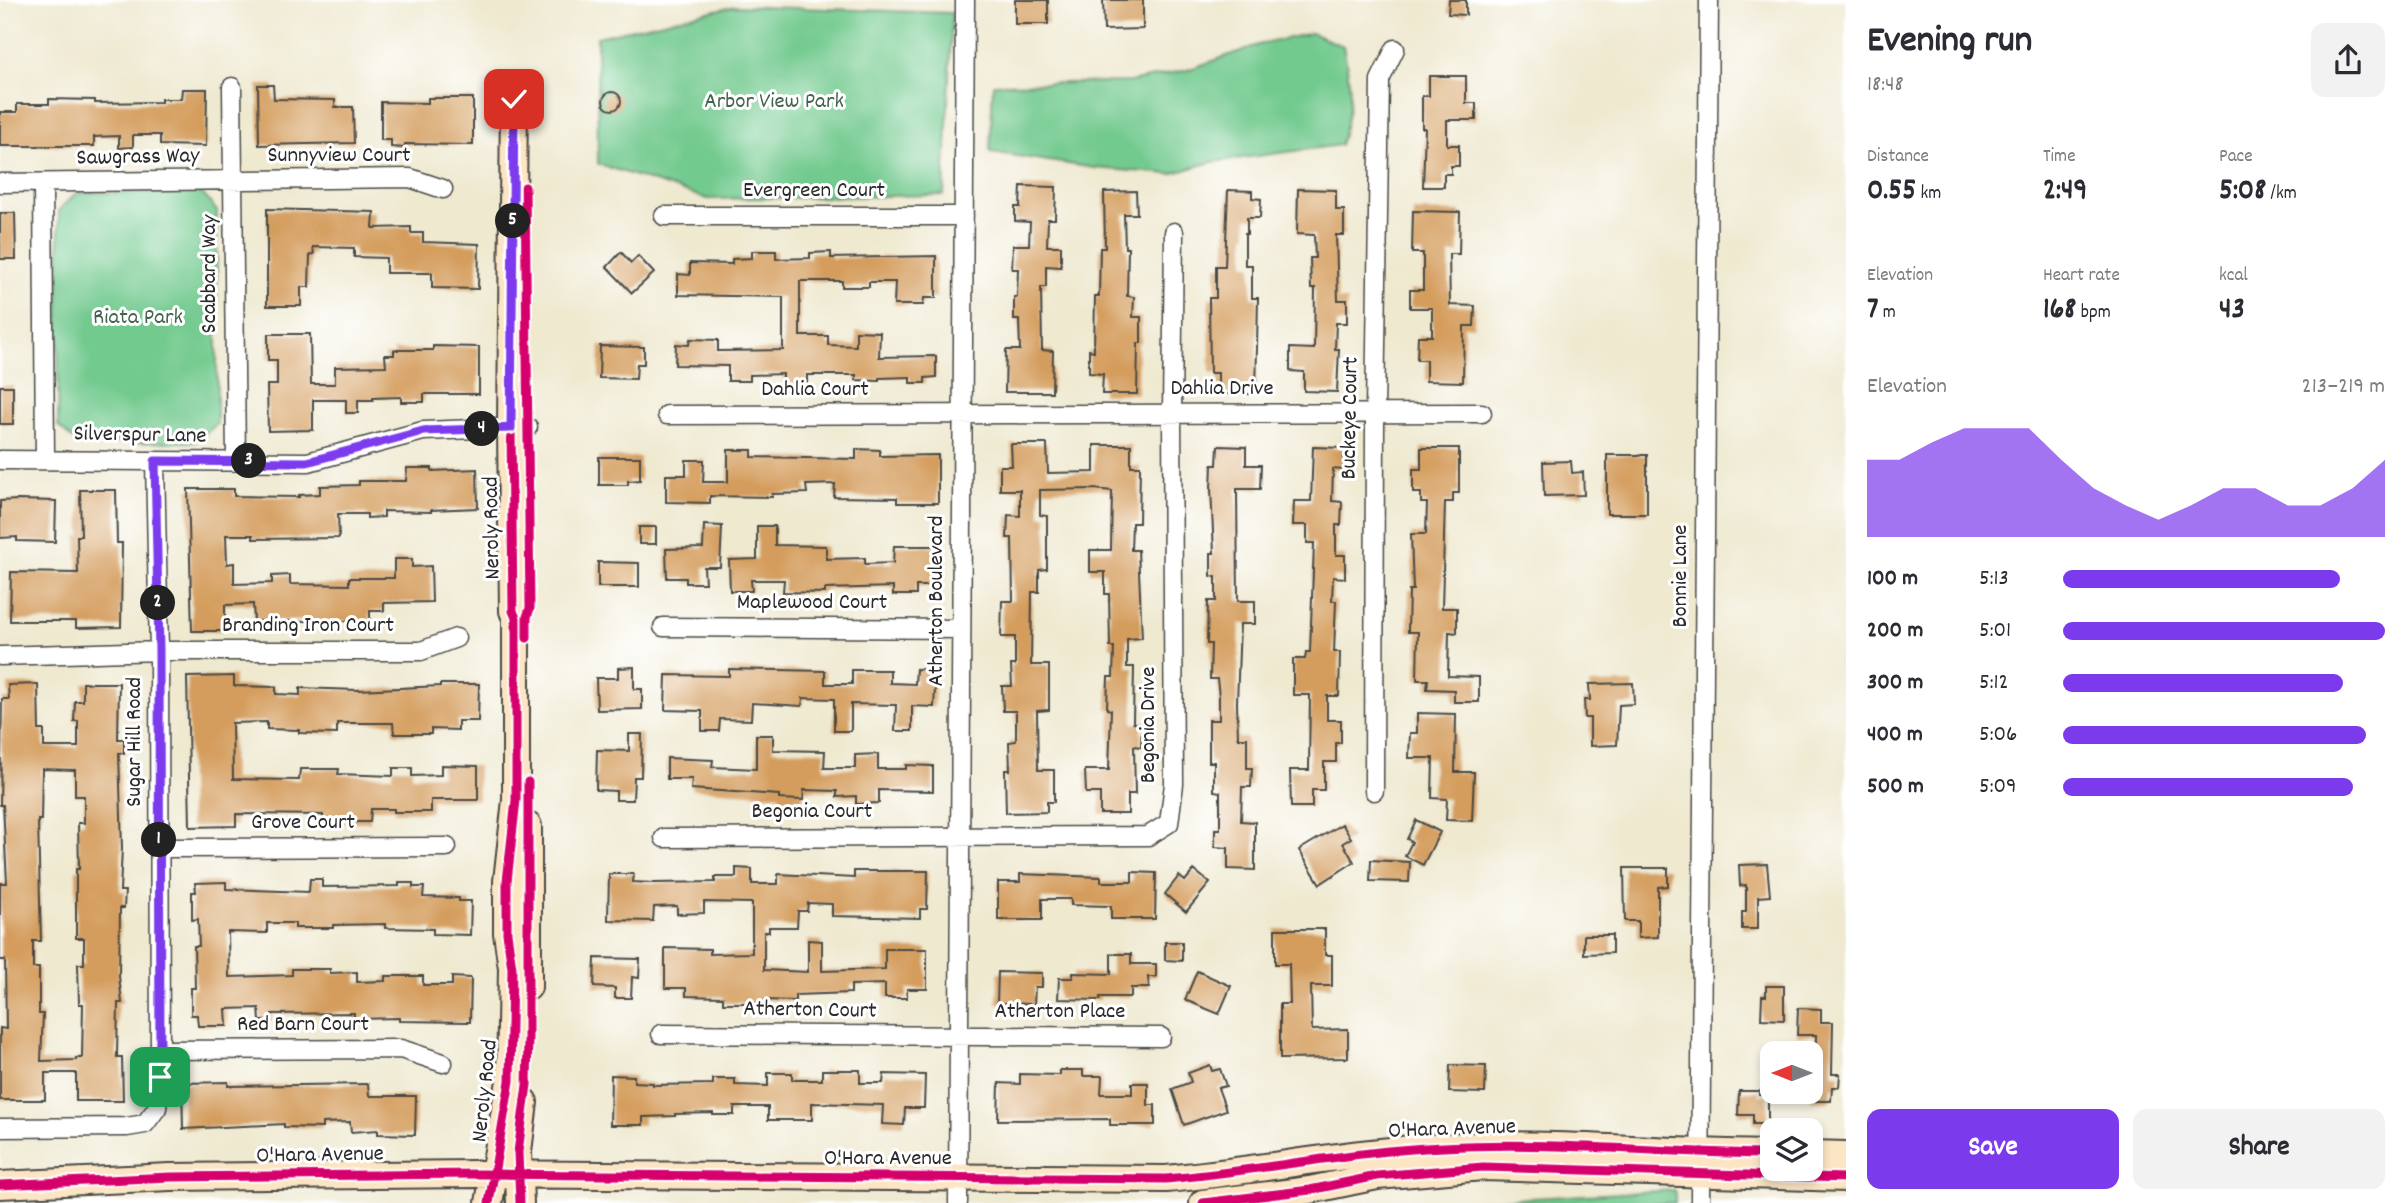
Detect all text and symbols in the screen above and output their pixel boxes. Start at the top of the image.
text: Evening run [1867,15,2032,70]
button: share [2311,23,2385,97]
pin [484,69,544,129]
text: 18:48 [1867,69,1904,102]
icon: check [495,80,533,118]
park label: Arbor View Park [704,86,844,119]
street label: Sawgrass Way [76,140,200,176]
street label: Sunnyview Court [267,140,411,173]
text: Distance [1867,144,1929,171]
text: Time [2043,144,2076,171]
text: Pace [2219,144,2253,171]
text: 0.55 [1867,171,1916,214]
text: 2:49 [2043,171,2087,214]
text: 5:08 [2219,171,2266,214]
street label: Evergreen Court [743,175,885,208]
text: km [1916,181,1941,208]
text: /km [2266,181,2297,208]
pin: 5 [496,204,530,238]
text: 5 [508,207,517,234]
street label: Scabbard Way [194,214,227,333]
text: Elevation [1867,263,1933,290]
text: Heart rate [2043,263,2120,290]
text: kcal [2219,263,2248,290]
text: 7 [1867,290,1879,333]
text: 168 [2043,290,2076,333]
text: 43 [2219,290,2245,333]
text: m [1879,300,1896,327]
text: bpm [2076,300,2111,327]
park label: Riata Park [93,302,183,335]
street label: Buckeye Court [1333,356,1369,480]
text: Elevation [1867,371,1947,404]
text: 213–219 m [2302,371,2385,404]
street label: Dahlia Drive [1170,373,1274,406]
street label: Dahlia Court [761,374,869,407]
pin: 4 [464,412,500,446]
text: 4 [478,415,485,442]
street label: Silverspur Lane [73,418,207,454]
pin: 3 [232,444,266,478]
text: 3 [244,447,253,474]
street label: Neroly Road [476,476,510,580]
street label: Atherton Boulevard [921,515,954,687]
street label: Bonnie Lane [1665,525,1698,627]
text: 100 m [1867,563,1918,596]
text: 5:13 [1979,563,2009,596]
pin: 2 [140,586,176,620]
street label: Maplewood Court [737,587,887,620]
text: 2 [153,589,162,616]
street label: Branding Iron Court [222,610,394,643]
text: 200 m [1867,615,1923,648]
text: 5:01 [1979,615,2011,648]
street label: Begonia Drive [1133,667,1166,783]
text: 300 m [1867,667,1923,700]
text: 5:12 [1979,667,2009,700]
street label: Sugar Hill Road [119,677,152,807]
text: 400 m [1867,719,1923,752]
text: 5:06 [1979,719,2017,752]
text: 500 m [1867,771,1924,804]
text: 5:09 [1979,771,2017,804]
street label: Begonia Court [752,796,872,829]
street label: Grove Court [251,807,355,840]
pin: 1 [142,822,176,858]
text: 1 [156,826,161,853]
street label: Atherton Court [743,993,877,1029]
street label: Atherton Place [995,996,1125,1029]
street label: Red Barn Court [237,1009,369,1042]
street label: Neroly Road [464,1038,508,1144]
north arrow [1760,1041,1824,1104]
map controls [1760,1041,1823,1181]
pin [130,1047,190,1107]
icon: arrive [141,1058,179,1096]
button: Save [1867,1109,2119,1189]
button: Share [2133,1109,2385,1189]
street label: O'Hara Avenue [1388,1111,1516,1149]
button: layers [1760,1118,1823,1181]
street label: O'Hara Avenue [256,1138,384,1174]
street label: O'Hara Avenue [824,1143,952,1176]

